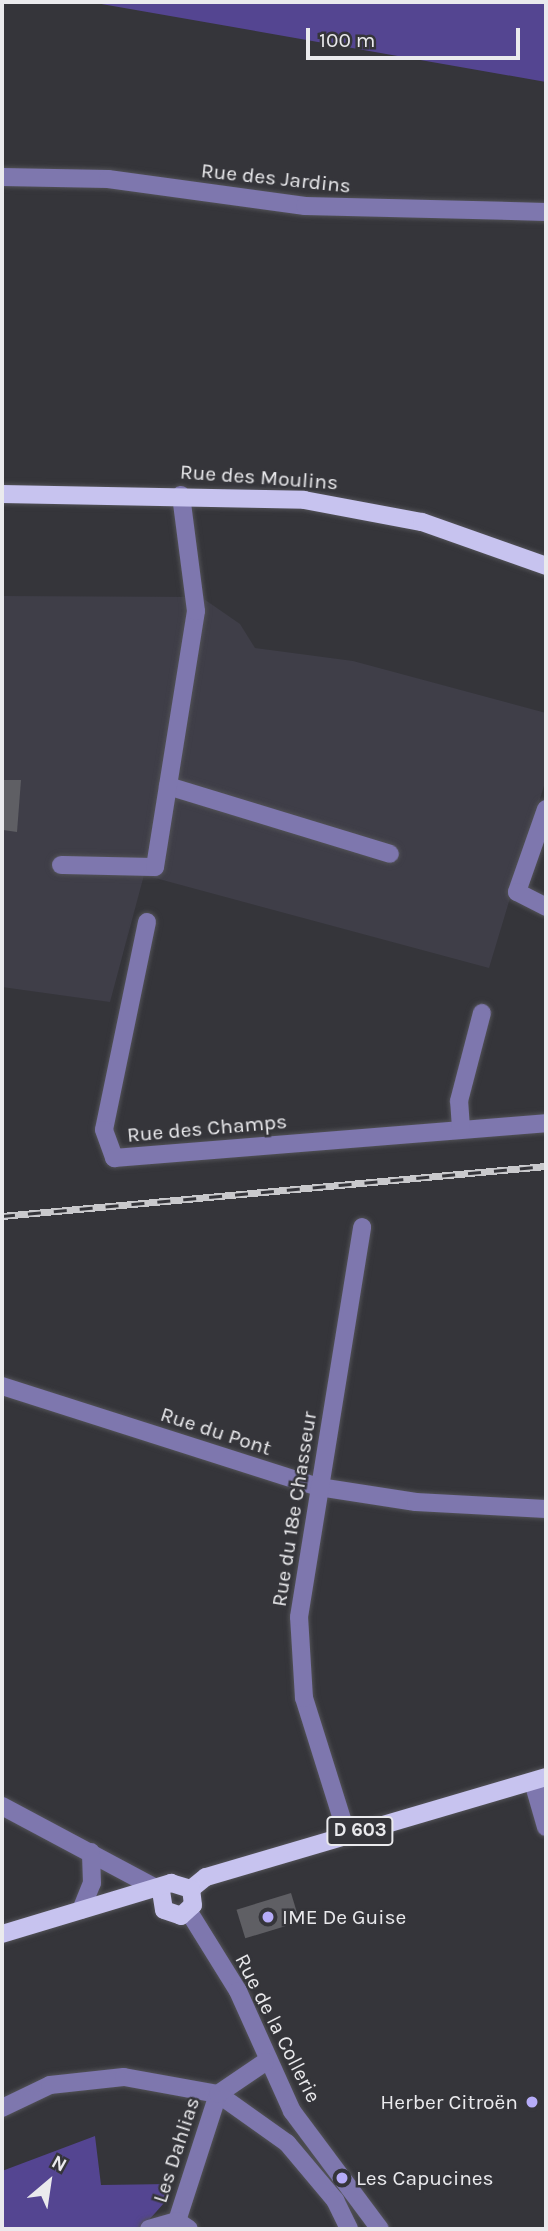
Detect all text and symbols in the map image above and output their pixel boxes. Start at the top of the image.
scale bar [310,14,524,58]
text: 100 m [319,28,376,52]
street label: Rue des Jardins [200,158,352,198]
street label: Rue des Moulins [179,459,339,495]
street label: Rue des Champs [126,1108,288,1148]
street label: Rue du Pont [157,1401,275,1461]
street label: Rue du 18e Chasseur [266,1410,322,1608]
road number: D 603 [325,1815,395,1846]
place label: IME De Guise [282,1904,406,1930]
marker: IME De Guise [260,1909,276,1925]
street label: Rue de la Collerie [230,1949,326,2107]
place label: Herber Citroën [380,2089,518,2115]
street label: Les Dahlias [147,2094,205,2206]
marker: Herber Citroën [524,2094,540,2110]
north arrow [14,2147,84,2217]
text: N [48,2151,70,2177]
place label: Les Capucines [356,2165,494,2191]
marker: Les Capucines [334,2170,350,2186]

